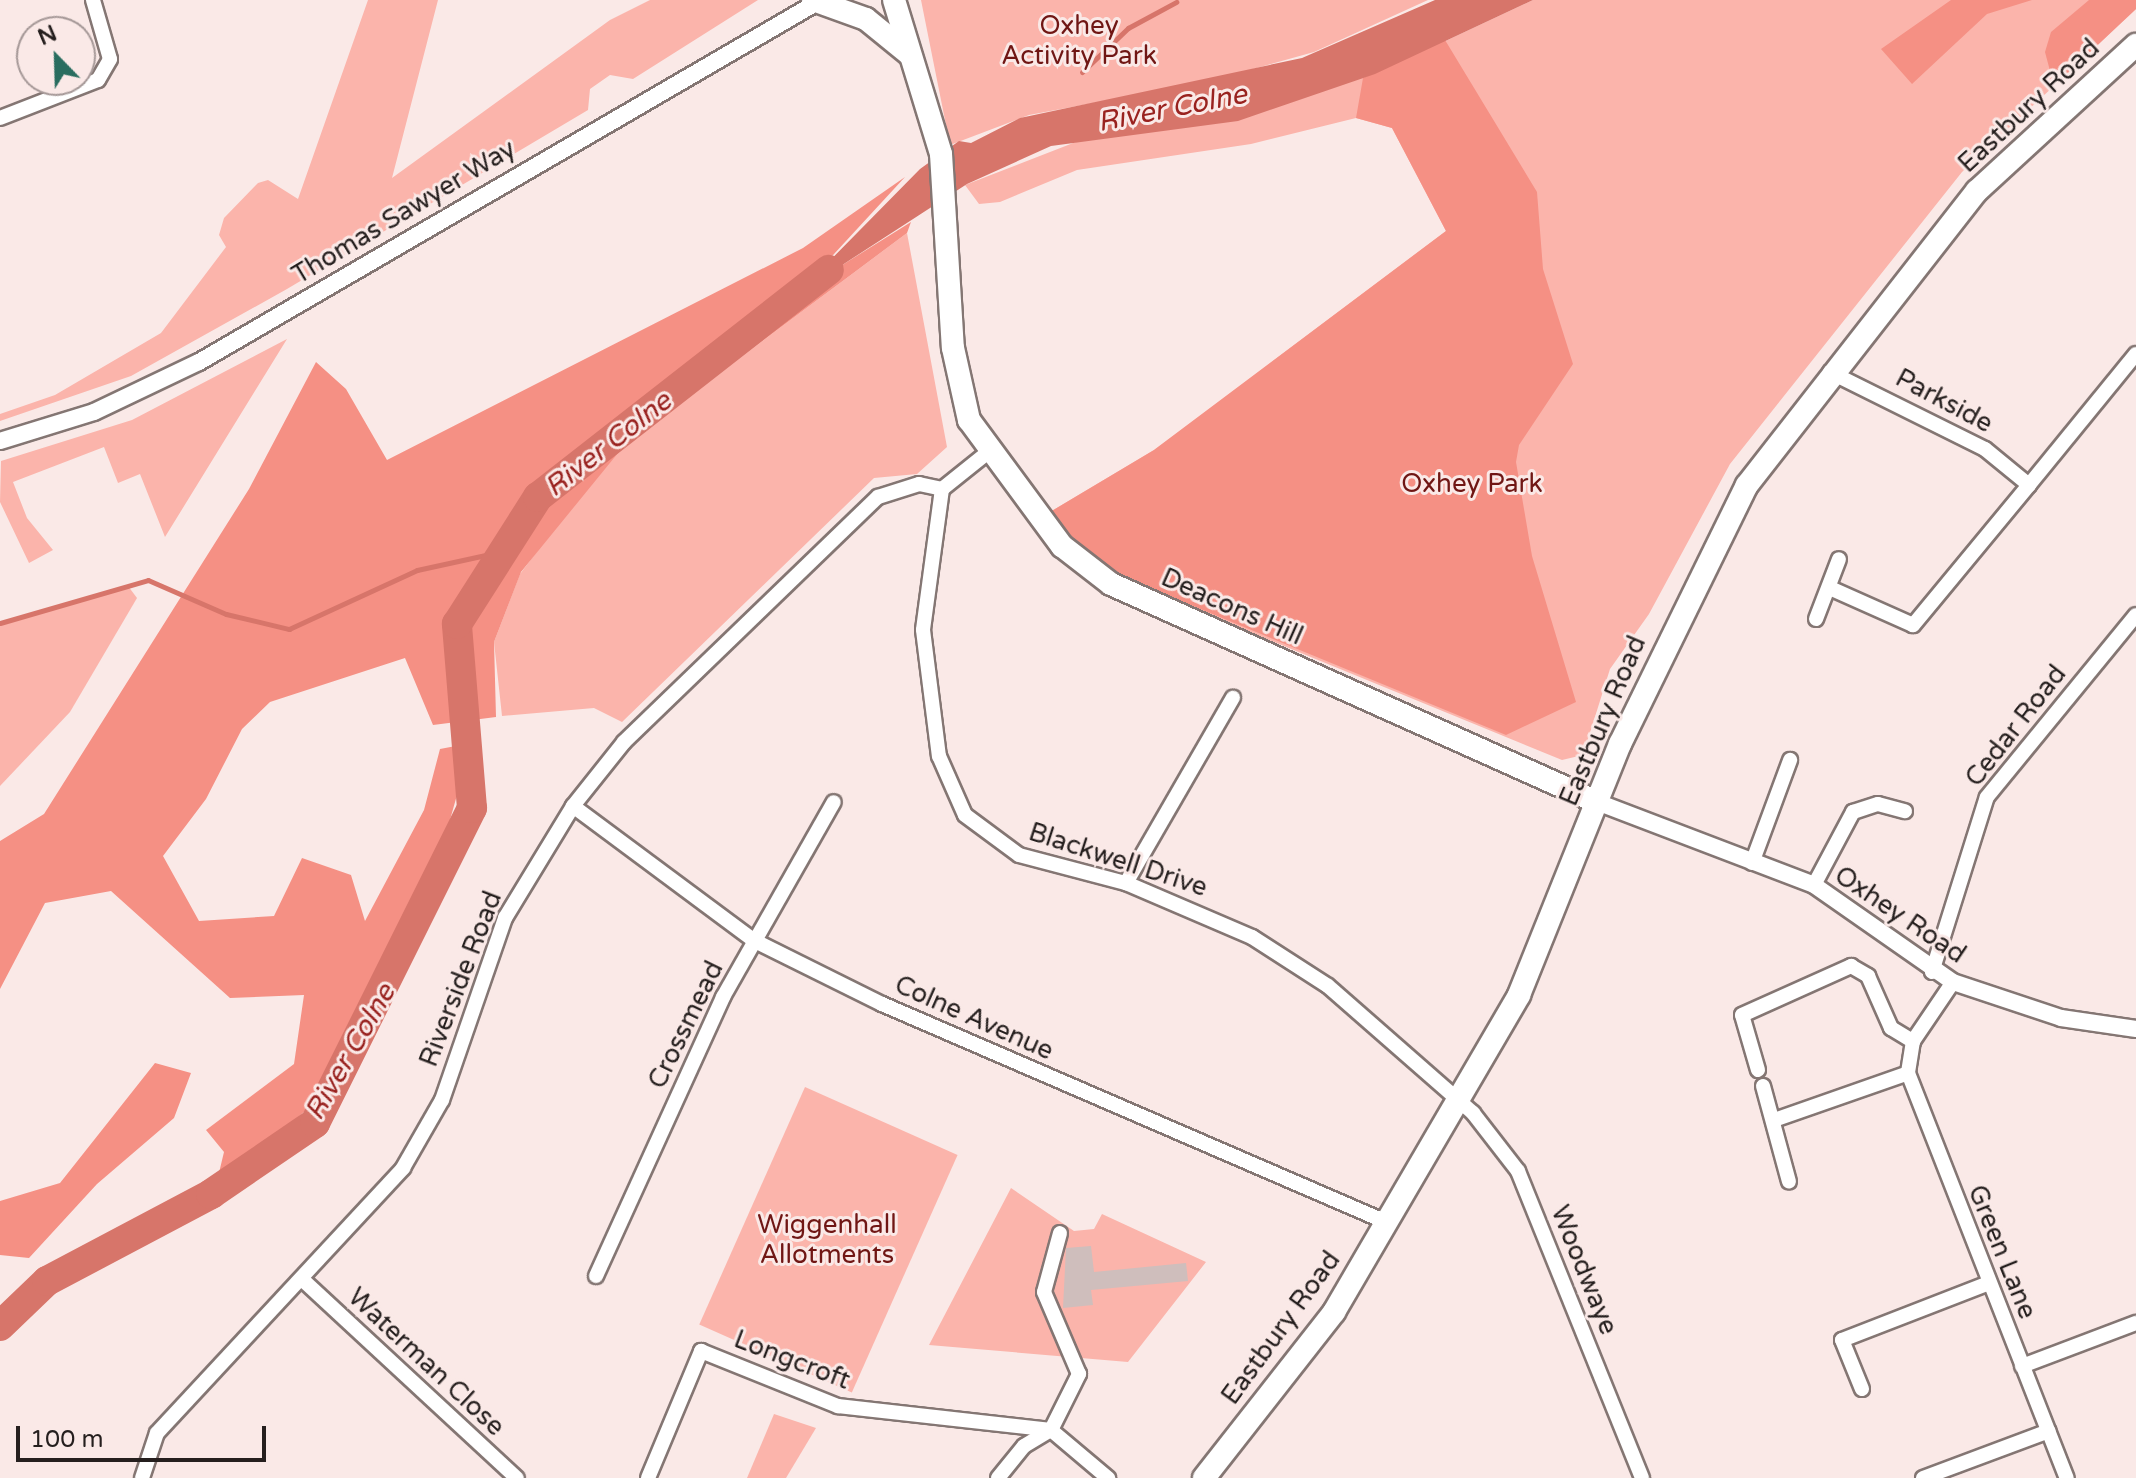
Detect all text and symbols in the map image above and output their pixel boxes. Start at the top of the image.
park label: Oxhey Activity Park [1001,10,1157,72]
north arrow [16,16,96,96]
text: N [34,20,61,51]
street label: Eastbury Road [1952,33,2106,179]
water label: River Colne [1095,77,1249,139]
street label: Thomas Sawyer Way [287,133,521,291]
street label: Parkside [1890,362,1998,440]
water label: River Colne [538,384,678,504]
park label: Oxhey Park [1401,468,1543,500]
street label: Deacons Hill [1156,562,1308,652]
street label: Eastbury Road [1553,631,1653,811]
street label: Cedar Road [1959,659,2073,793]
street label: Blackwell Drive [1025,816,1211,904]
street label: Oxhey Road [1829,860,1971,970]
street label: Riverside Road [413,887,509,1071]
street label: Crossmead [642,956,730,1094]
street label: Colne Avenue [890,969,1058,1067]
water label: River Colne [298,978,402,1126]
street label: Green Lane [1961,1181,2043,1323]
street label: Woodwaye [1544,1201,1624,1339]
park label: Wiggenhall Allotments [757,1209,897,1270]
street label: Eastbury Road [1215,1245,1347,1411]
street label: Waterman Close [341,1282,511,1442]
street label: Longcroft [730,1324,854,1396]
scale bar [20,1410,270,1460]
text: 100 m [30,1425,104,1454]

